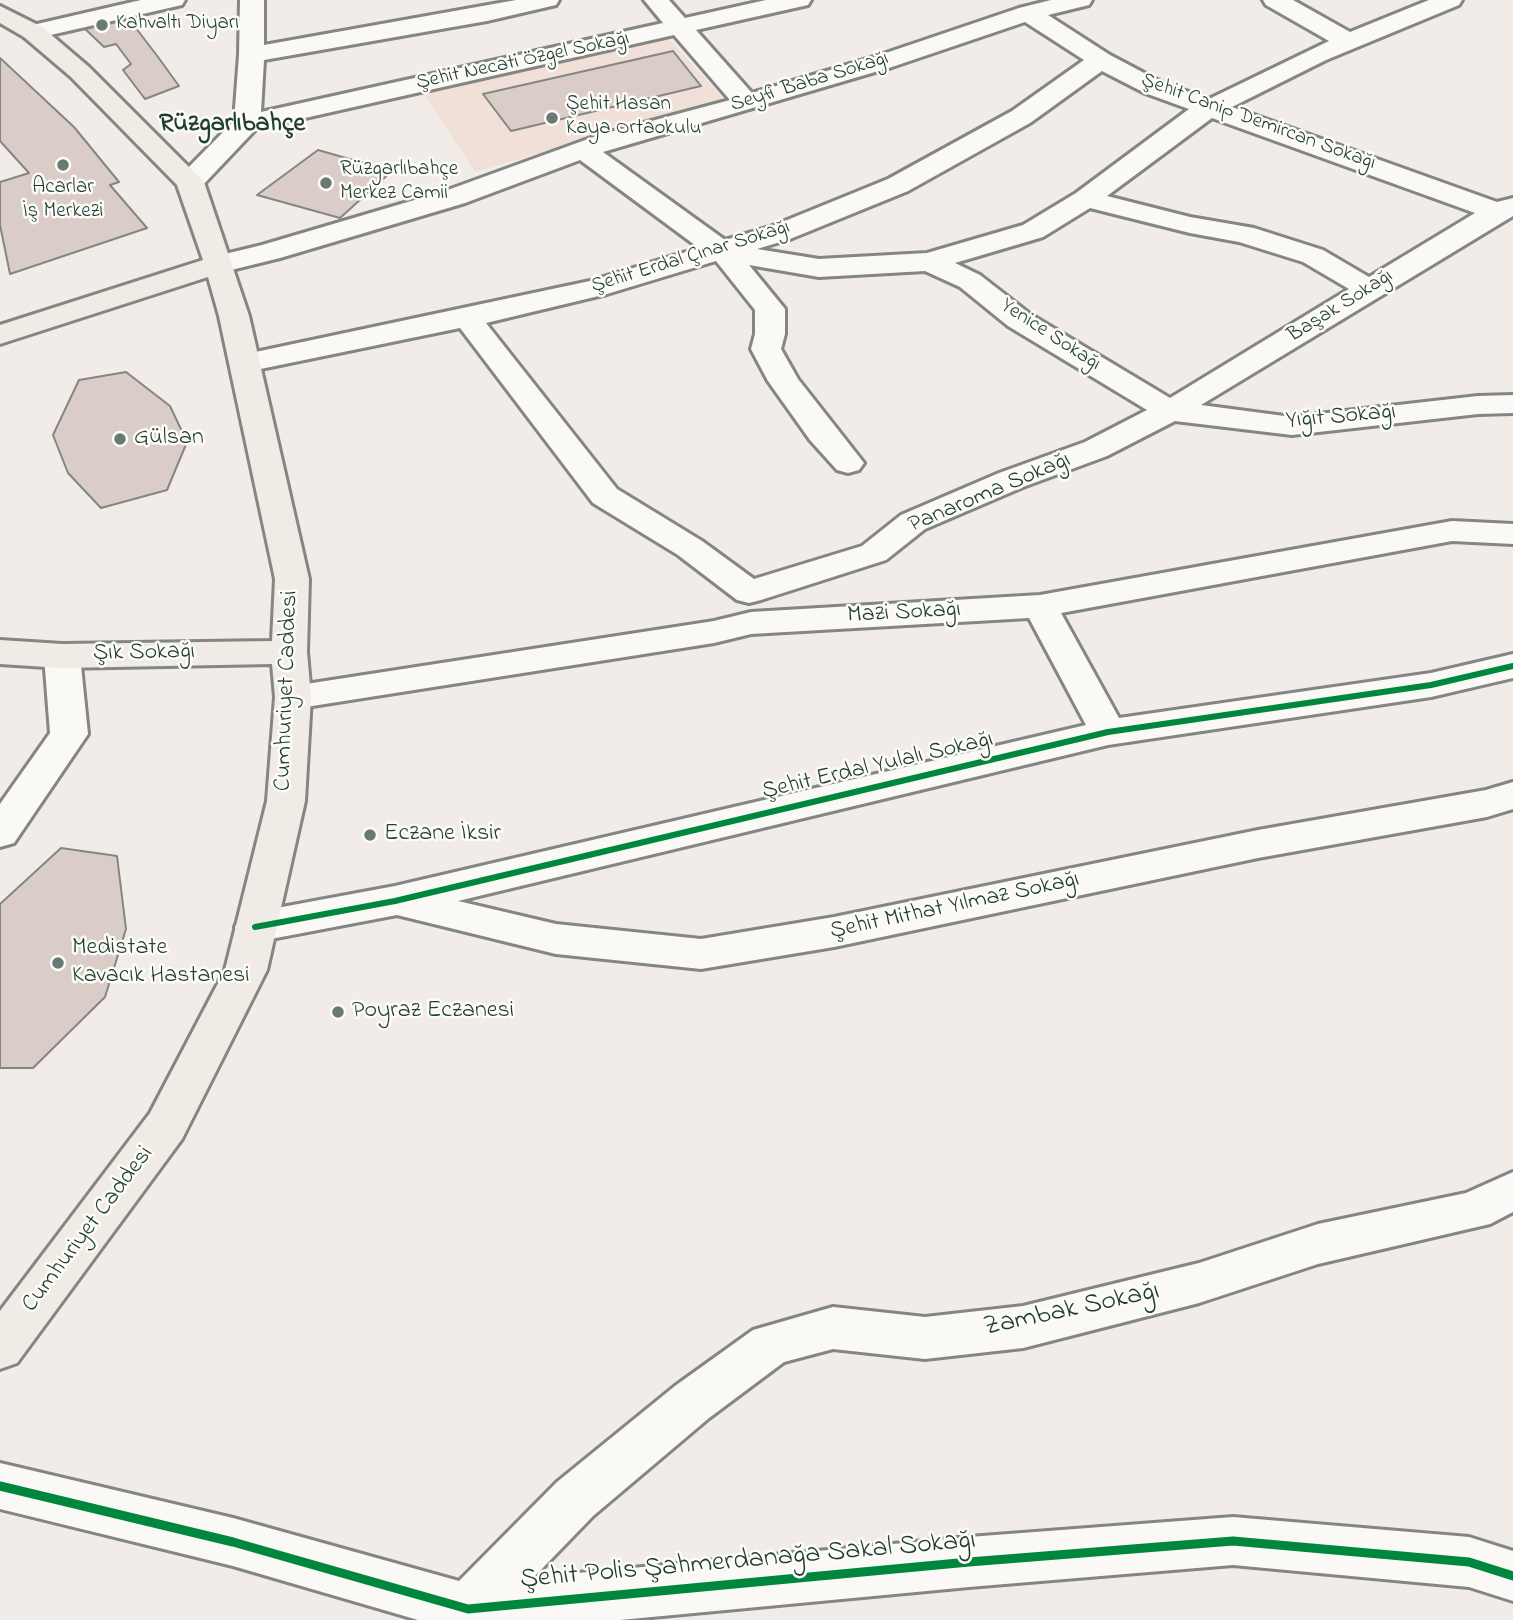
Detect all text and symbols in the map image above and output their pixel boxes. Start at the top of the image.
place label: Kahvaltı Diyarı [116,12,239,38]
marker: Kahvaltı Diyarı [94,17,110,33]
street label: Şehit Necati Özgel Sokağı [414,27,632,97]
street label: Seyfi Baba Sokağı [728,47,892,119]
street label: Şehit Canip Demircan Sokağı [1137,69,1379,177]
place label: Şehit Hasan Kaya Ortaokulu [566,93,701,143]
district label: Rüzgarlıbahçe [159,110,305,142]
marker: Şehit Hasan Kaya Ortaokulu [544,110,560,126]
marker: Acarlar İş Merkezi [55,157,71,173]
place label: Rüzgarlıbahçe Merkez Camii [340,158,458,208]
marker: Rüzgarlıbahçe Merkez Camii [318,175,334,191]
place label: Acarlar İş Merkezi [23,176,103,226]
street label: Şehit Erdal Çınar Sokağı [589,216,793,300]
street label: Başak Sokağı [1284,265,1398,349]
street label: Yenice Sokağı [995,294,1105,378]
street label: Yığıt Sokağı [1285,399,1397,437]
place label: Gülsan [134,425,204,453]
marker: Gülsan [112,431,128,447]
street label: Panaroma Sokağı [905,447,1075,541]
street label: Cumhuriyet Caddesi [270,590,306,792]
street label: Mazi Sokağı [846,597,962,631]
street label: Şık Sokağı [93,639,195,669]
street label: Şehit Erdal Yulalı Sokağı [760,726,996,808]
place label: Eczane İksir [384,821,501,849]
marker: Eczane İksir [362,827,378,843]
street label: Şehit Mithat Yılmaz Sokağı [828,867,1082,947]
place label: Medistate Kavacık Hastanesi [72,935,250,991]
marker: Medistate Kavacık Hastanesi [50,955,66,971]
place label: Poyraz Eczanesi [352,998,514,1026]
marker: Poyraz Eczanesi [330,1004,346,1020]
street label: Cumhuriyet Caddesi [17,1141,161,1319]
street label: Zambak Sokağı [981,1276,1163,1346]
street label: Şehit Polis Şahmerdanağa Sakal Sokağı [519,1525,977,1599]

